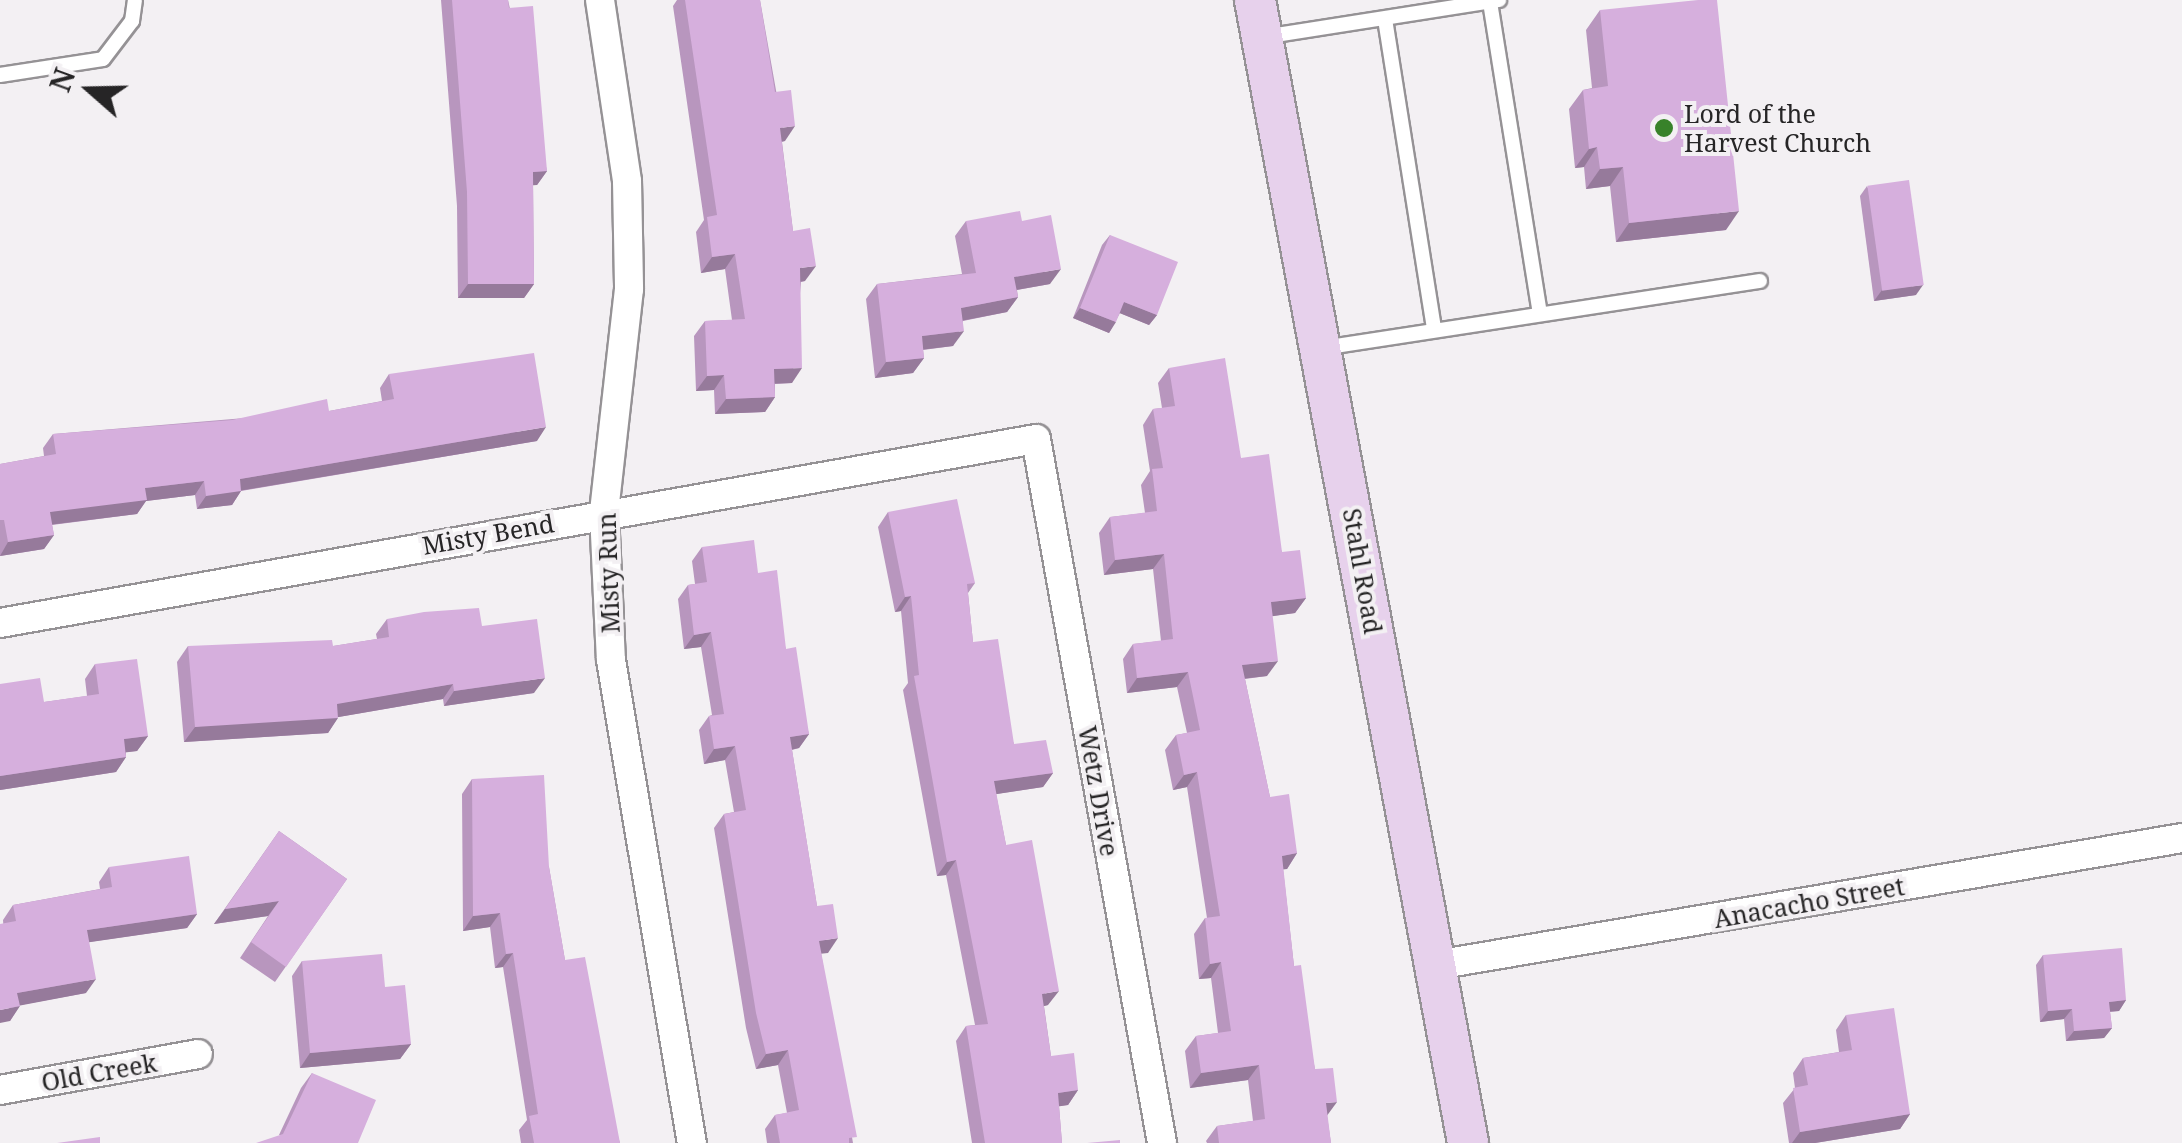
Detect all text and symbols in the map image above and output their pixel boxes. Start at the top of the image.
north arrow [40,40,140,140]
text: N [40,63,83,97]
place label: Lord of the Harvest Church [1684,99,1871,158]
marker: Lord of the Harvest Church [1653,117,1675,139]
street label: Stahl Road [1337,506,1389,636]
street label: Misty Bend [420,508,556,560]
street label: Misty Run [591,512,625,634]
street label: Wetz Drive [1073,723,1125,859]
street label: Anacacho Street [1711,870,1907,934]
street label: Old Creek [39,1047,159,1097]

